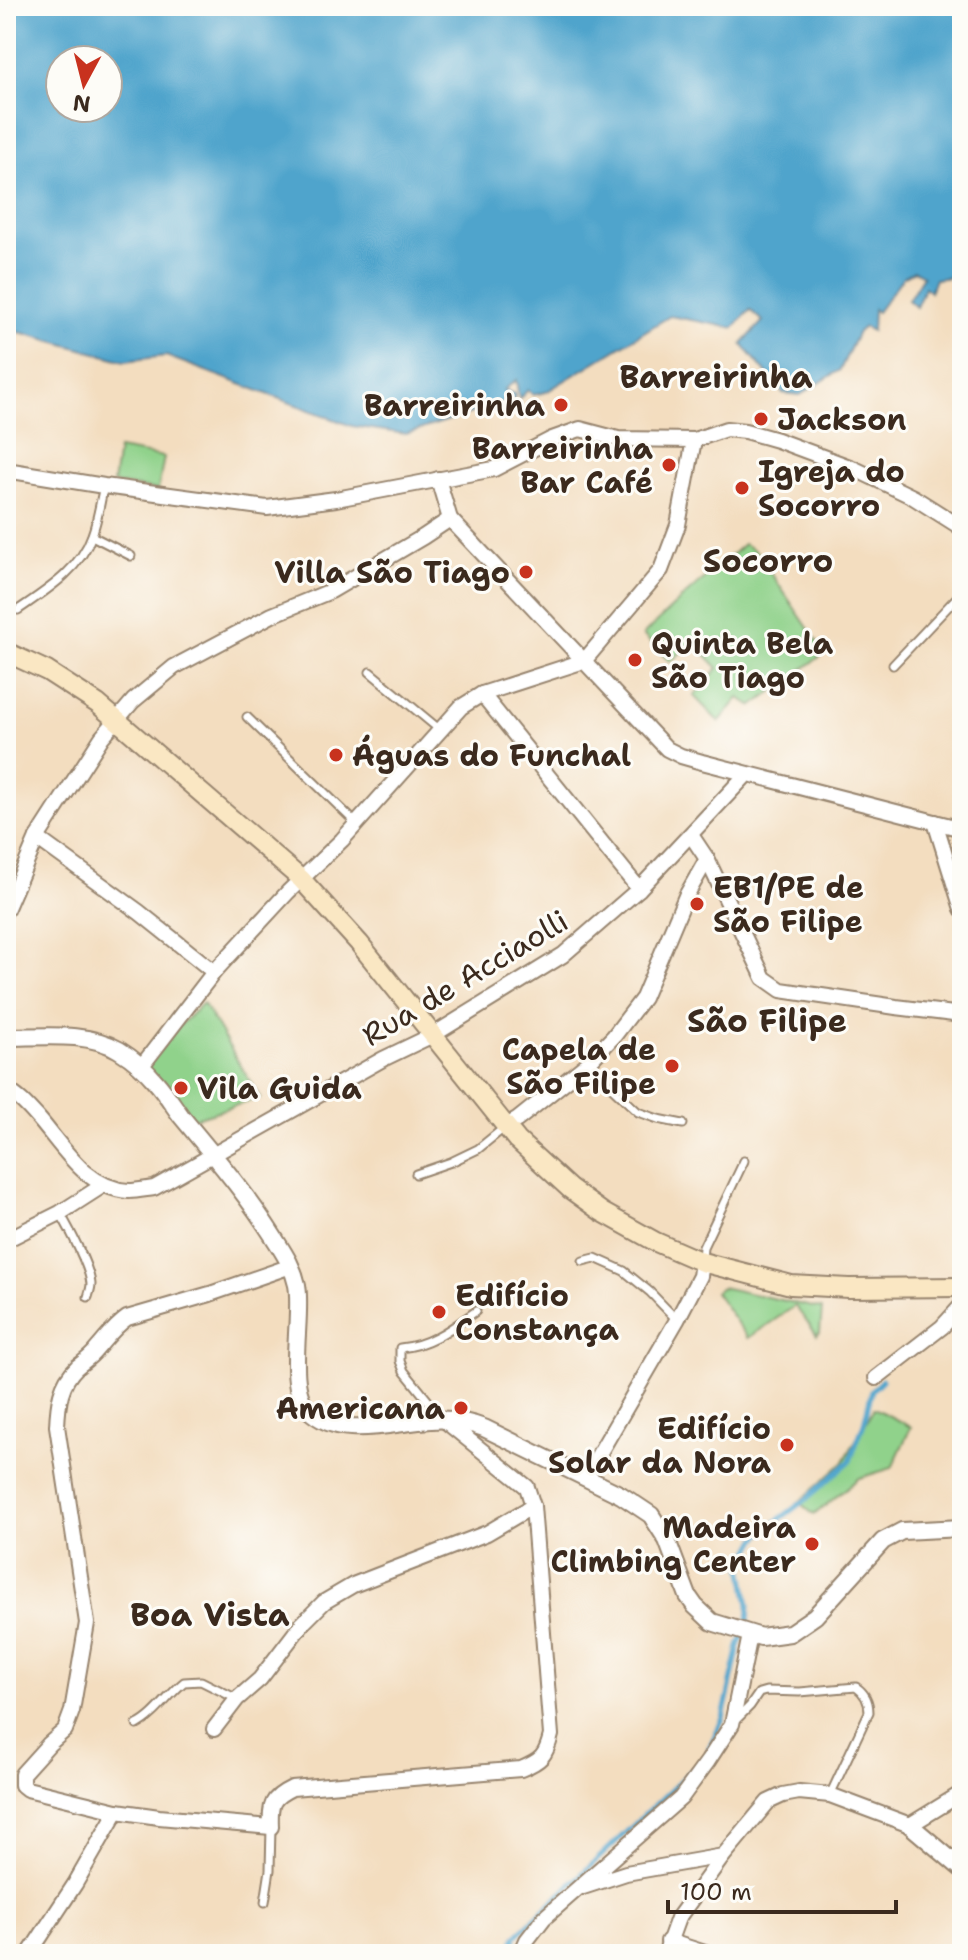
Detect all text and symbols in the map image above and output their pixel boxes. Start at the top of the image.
north arrow [44,44,124,124]
text: N [71,88,92,119]
district label: Barreirinha [619,355,813,398]
place label: Barreirinha [364,385,546,426]
marker: Barreirinha [552,396,570,414]
place label: Jackson [777,399,906,440]
marker: Jackson [752,410,770,428]
place label: Barreirinha Bar Café [472,428,654,503]
place label: Igreja do Socorro [758,451,905,526]
marker: Barreirinha Bar Café [660,456,678,474]
marker: Igreja do Socorro [733,479,751,497]
district label: Socorro [703,539,833,582]
place label: Villa São Tiago [274,552,510,593]
marker: Villa São Tiago [517,563,535,581]
place label: Quinta Bela São Tiago [651,623,834,698]
marker: Quinta Bela São Tiago [626,651,644,669]
place label: Águas do Funchal [352,734,631,776]
marker: Águas do Funchal [327,746,345,764]
place label: EB1/PE de São Filipe [713,867,864,942]
marker: EB1/PE de São Filipe [688,895,706,913]
street label: Rua de Acciaolli [354,900,576,1056]
district label: São Filipe [687,999,847,1042]
place label: Capela de São Filipe [502,1029,656,1104]
marker: Capela de São Filipe [663,1057,681,1075]
place label: Vila Guida [197,1068,362,1109]
marker: Vila Guida [172,1079,190,1097]
place label: Edifício Constança [455,1275,619,1350]
marker: Edifício Constança [430,1303,448,1321]
place label: Americana [276,1388,446,1429]
marker: Americana [452,1399,470,1417]
place label: Edifício Solar da Nora [548,1408,772,1483]
marker: Edifício Solar da Nora [778,1436,796,1454]
place label: Madeira Climbing Center [550,1507,797,1582]
marker: Madeira Climbing Center [803,1535,821,1553]
district label: Boa Vista [130,1593,290,1636]
scale bar [668,1864,896,1914]
text: 100 m [680,1876,752,1908]

